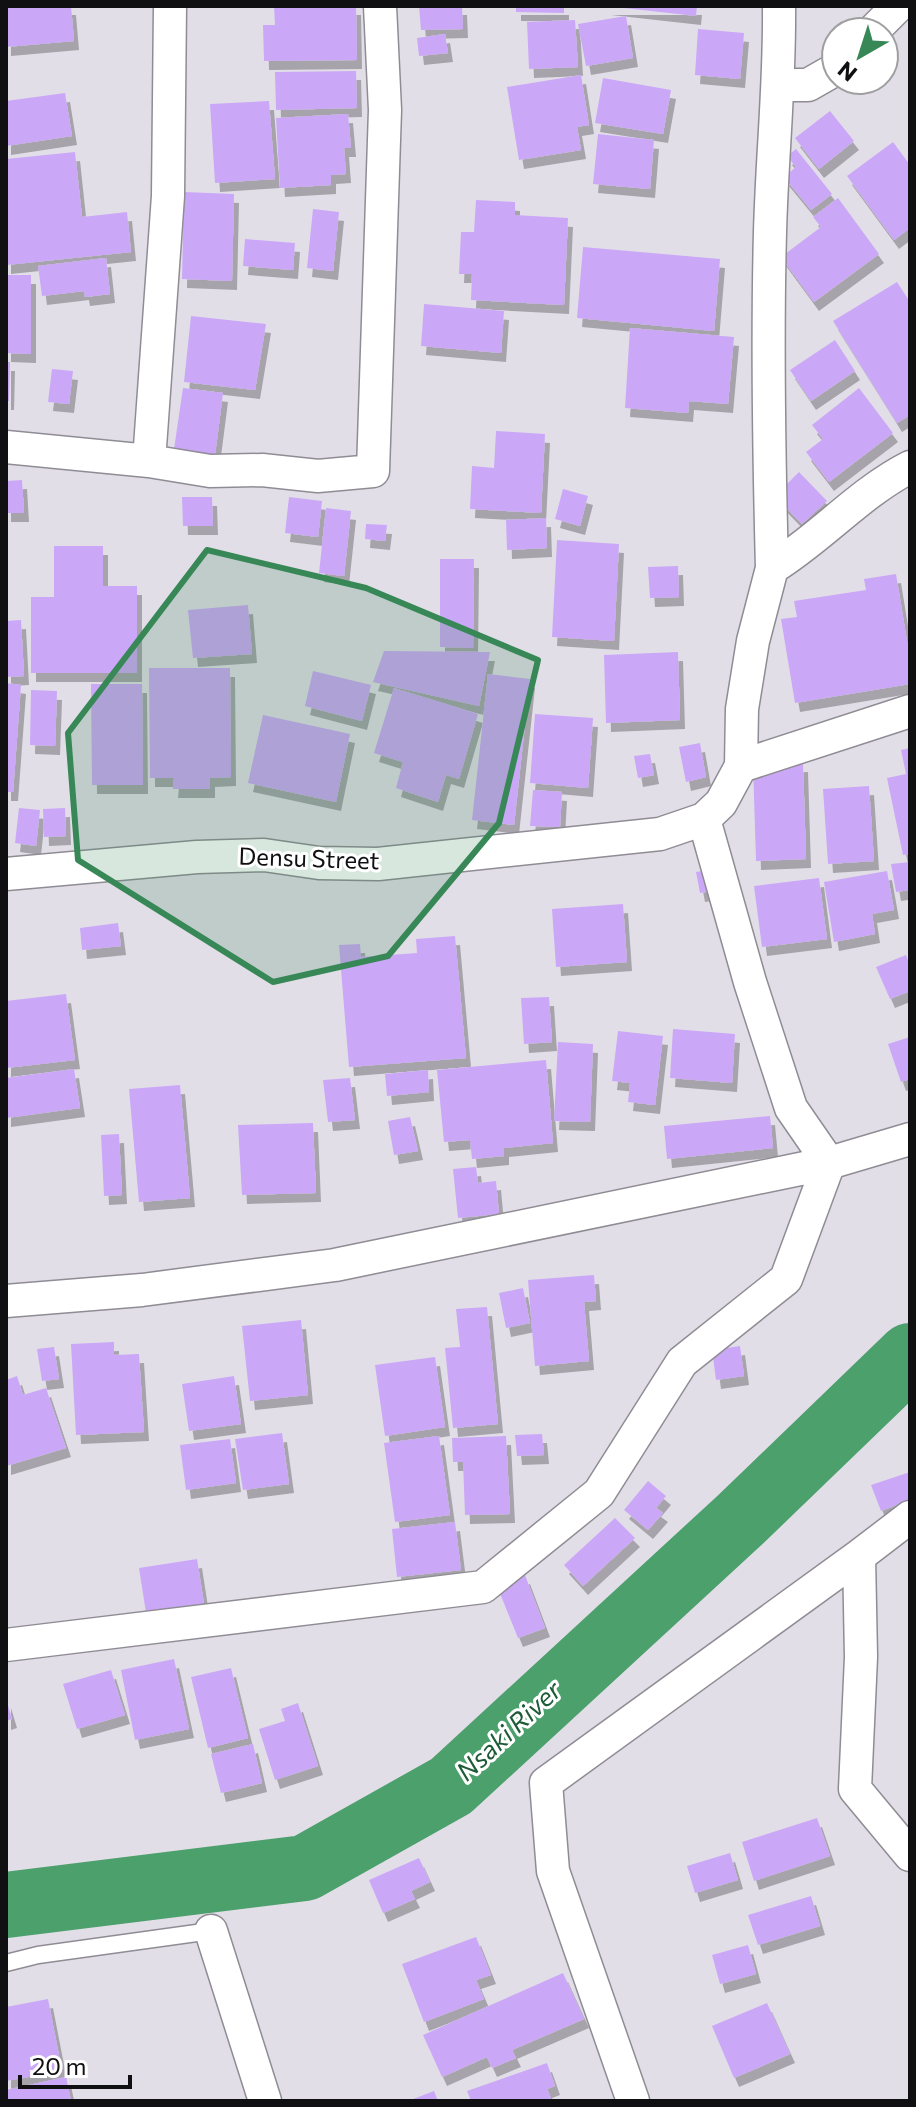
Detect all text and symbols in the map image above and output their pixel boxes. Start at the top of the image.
north arrow [820,16,900,96]
text: N [832,56,862,88]
street label: Densu Street [238,841,380,874]
water label: Nsaki River [449,1672,568,1786]
scale bar [20,2039,130,2089]
text: 20 m [32,2051,86,2080]

